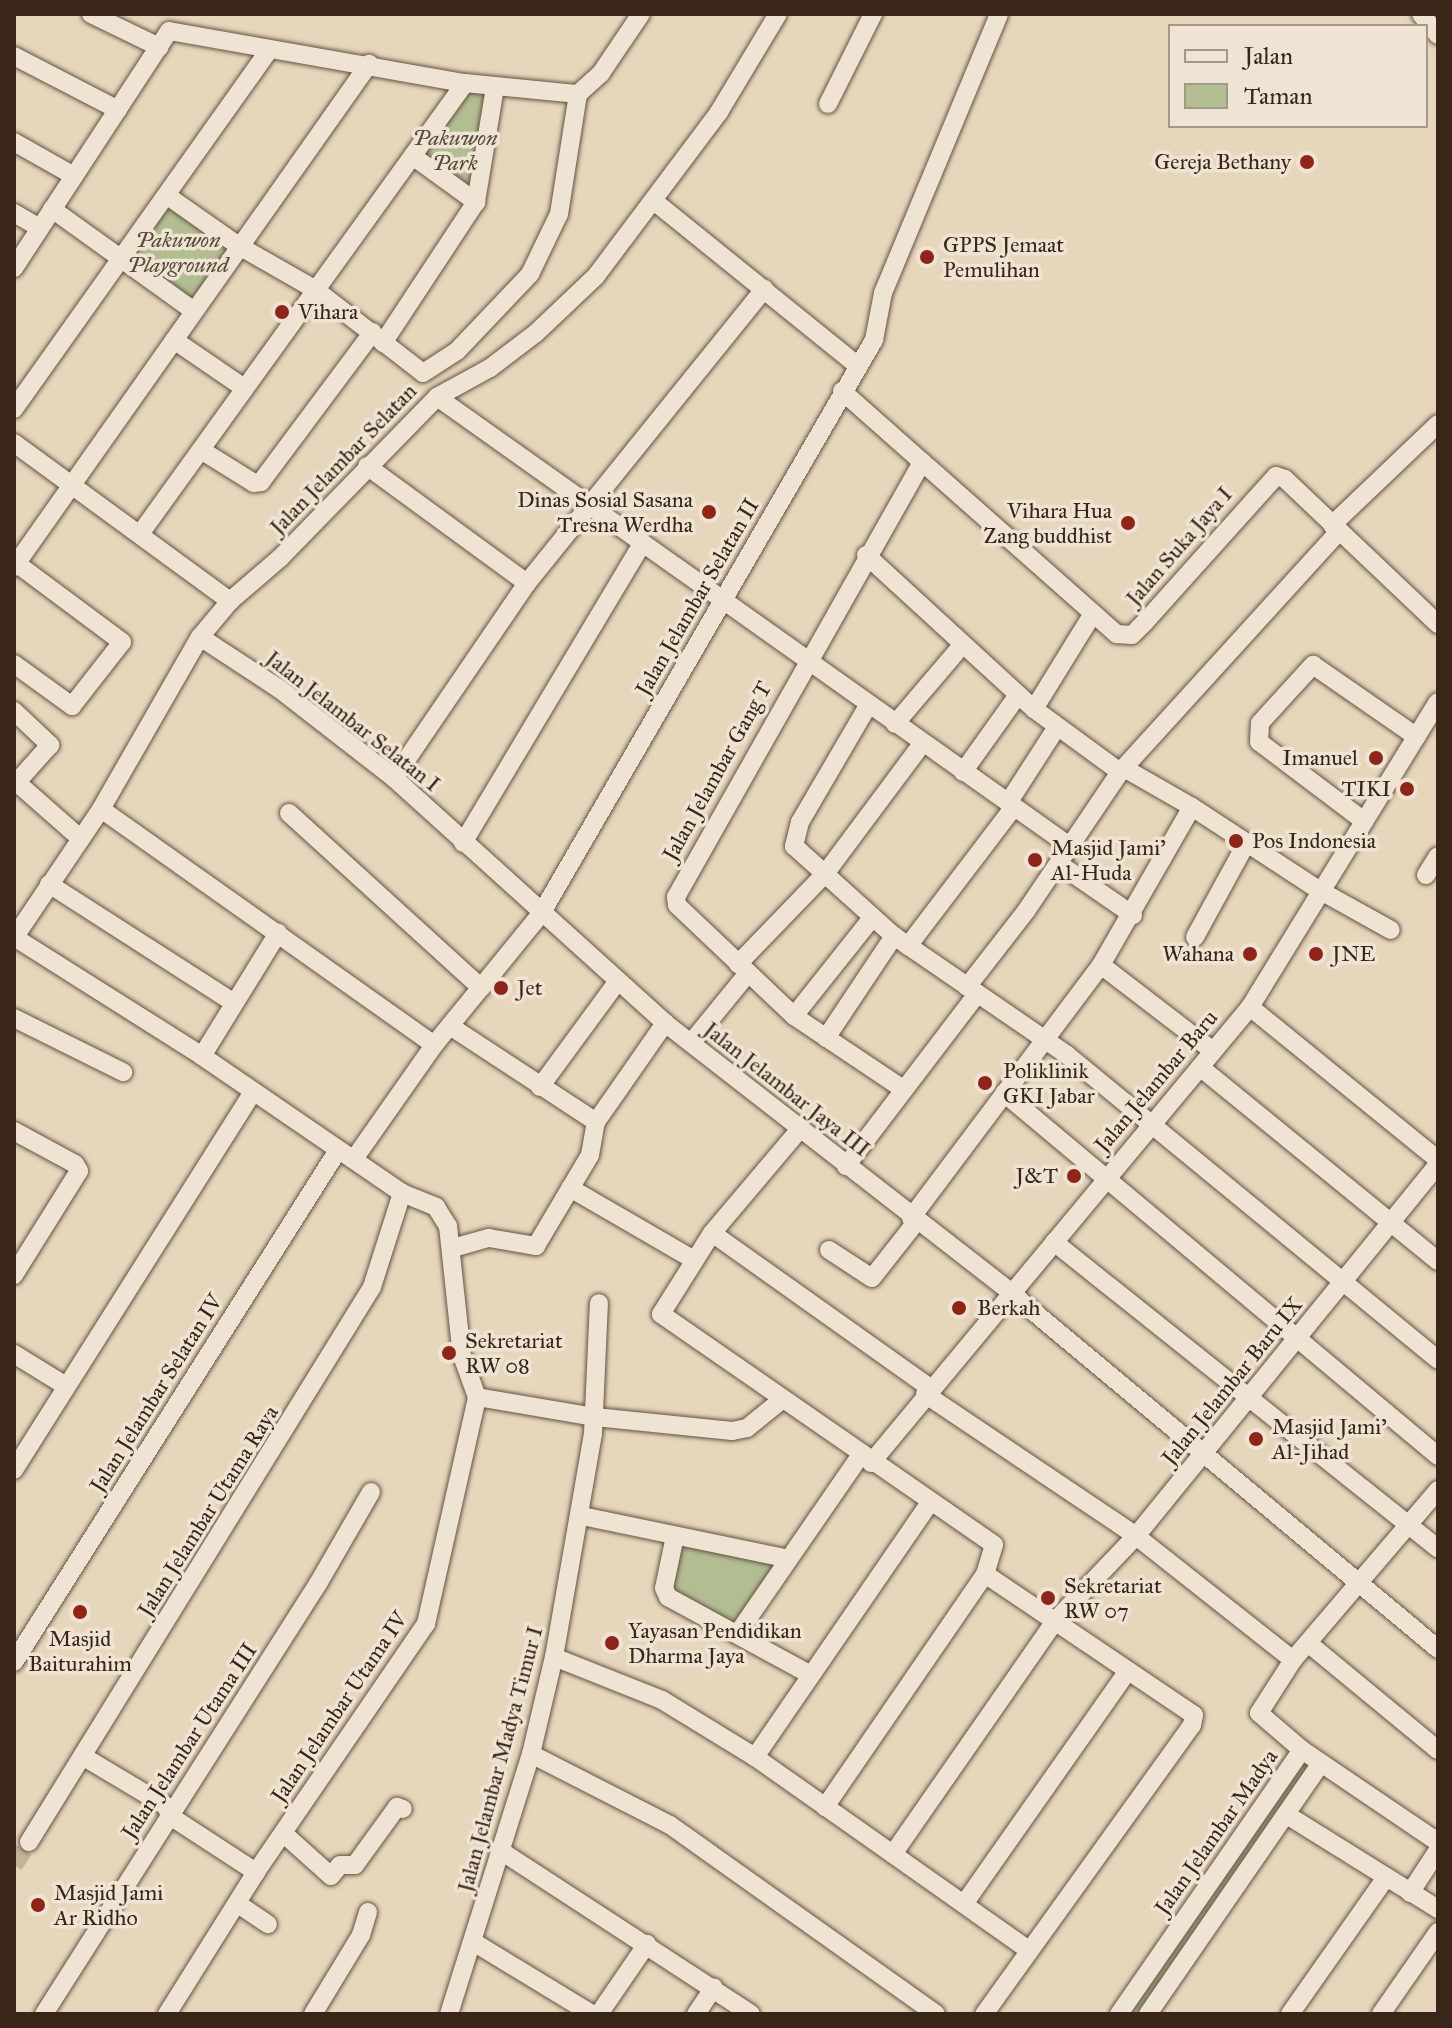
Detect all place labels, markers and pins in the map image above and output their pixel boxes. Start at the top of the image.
place label: Gereja Bethany [1154,149,1291,175]
marker: Gereja Bethany [1298,153,1316,171]
place label: GPPS Jemaat Pemulihan [943,231,1064,282]
marker: GPPS Jemaat Pemulihan [918,248,936,266]
place label: Vihara [298,299,358,325]
marker: Vihara [273,303,291,321]
place label: Dinas Sosial Sasana Tresna Werdha [517,486,693,538]
place label: Vihara Hua Zang buddhist [984,497,1112,548]
marker: Dinas Sosial Sasana Tresna Werdha [700,503,718,521]
marker: Vihara Hua Zang buddhist [1119,514,1137,532]
place label: Imanuel [1282,745,1358,771]
marker: Imanuel [1365,747,1387,769]
place label: TIKI [1341,776,1391,802]
marker: TIKI [1398,780,1416,798]
place label: Pos Indonesia [1252,828,1376,854]
marker: Pos Indonesia [1227,832,1245,850]
place label: Masjid Jami' Al-Huda [1051,834,1166,886]
marker: Masjid Jami' Al-Huda [1026,851,1044,869]
place label: Wahana [1162,941,1234,967]
place label: JNE [1332,941,1375,967]
marker: Wahana [1241,945,1259,963]
marker: JNE [1307,945,1325,963]
place label: Jet [517,975,542,1001]
marker: Jet [492,979,510,997]
place label: Poliklinik GKI Jabar [1003,1057,1095,1108]
marker: Poliklinik GKI Jabar [974,1072,996,1094]
place label: J&T [1015,1163,1058,1189]
marker: J&T [1065,1167,1083,1185]
place label: Berkah [977,1295,1041,1321]
marker: Berkah [948,1297,970,1319]
place label: Sekretariat RW 08 [465,1327,563,1378]
marker: Sekretariat RW 08 [440,1344,458,1362]
place label: Masjid Jami' Al-Jihad [1272,1413,1387,1464]
marker: Masjid Jami' Al-Jihad [1247,1430,1265,1448]
place label: Sekretariat RW 07 [1064,1572,1162,1624]
marker: Sekretariat RW 07 [1039,1589,1057,1607]
marker: Masjid Baiturahim [71,1603,89,1621]
place label: Yayasan Pendidikan Dharma Jaya [628,1617,802,1668]
place label: Masjid Baiturahim [28,1625,132,1676]
marker: Yayasan Pendidikan Dharma Jaya [603,1634,621,1652]
place label: Masjid Jami Ar Ridho [54,1879,163,1930]
marker: Masjid Jami Ar Ridho [29,1896,47,1914]

